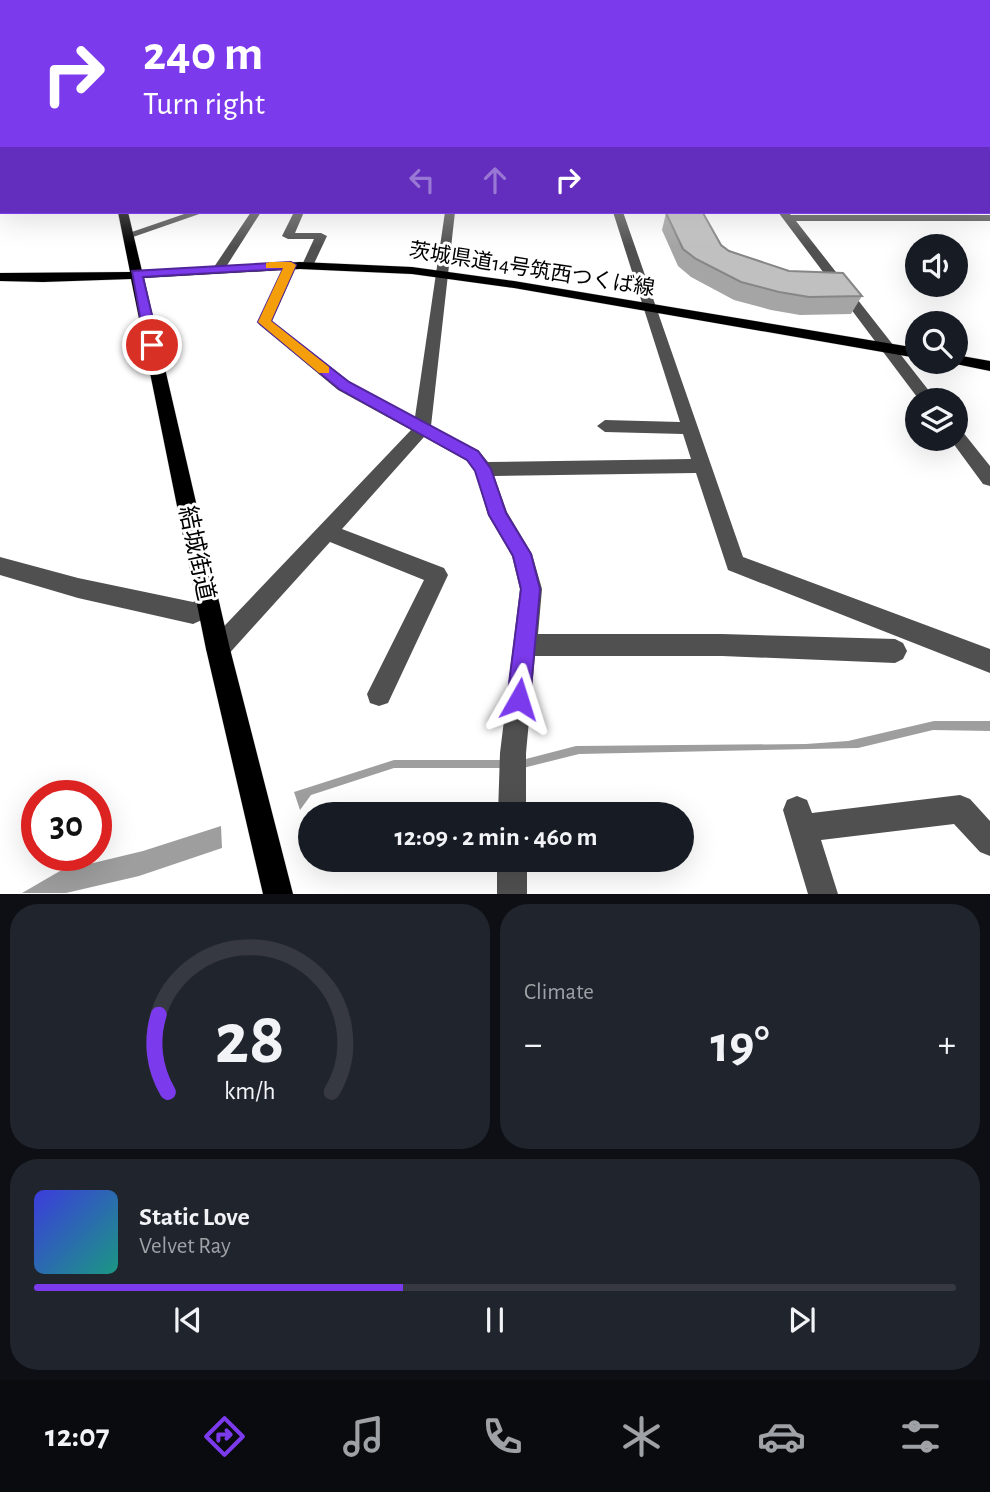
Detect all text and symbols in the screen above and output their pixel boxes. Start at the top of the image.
icon: right [28,28,119,119]
text: 240 m [143,30,263,79]
text: Turn right [143,88,265,120]
icon: left [403,161,441,199]
icon: ahead [476,161,514,199]
icon: right [549,161,587,199]
map controls [905,234,968,451]
button: sound [905,234,968,297]
street label: 茨城県道14号筑西つくば線 [408,239,656,299]
button: search [905,311,968,374]
pin [122,315,182,375]
icon: arrive [133,326,171,364]
button: layers [905,388,968,451]
street label: 結城街道 [174,503,220,603]
position arrow [482,662,556,736]
speed limit sign: 30 [21,780,112,871]
text: 12:09 · 2 min · 460 m [394,824,598,850]
text: Climate [524,981,594,1004]
text: 28 [215,1005,285,1078]
text: 19° [710,1019,770,1071]
text: − [524,1026,542,1064]
text: + [938,1026,956,1064]
text: km/h [224,1079,276,1104]
text: Static Love [139,1204,250,1230]
text: Velvet Ray [139,1235,231,1258]
icon: previous [169,1301,207,1339]
icon: pause [476,1301,514,1339]
icon: next [783,1301,821,1339]
icon: directions [200,1412,249,1461]
icon: music [339,1412,388,1461]
icon: phone [478,1412,527,1461]
icon: climate [617,1412,666,1461]
icon: car [757,1412,806,1461]
icon: filters [896,1412,945,1461]
text: 12:07 [45,1420,110,1452]

